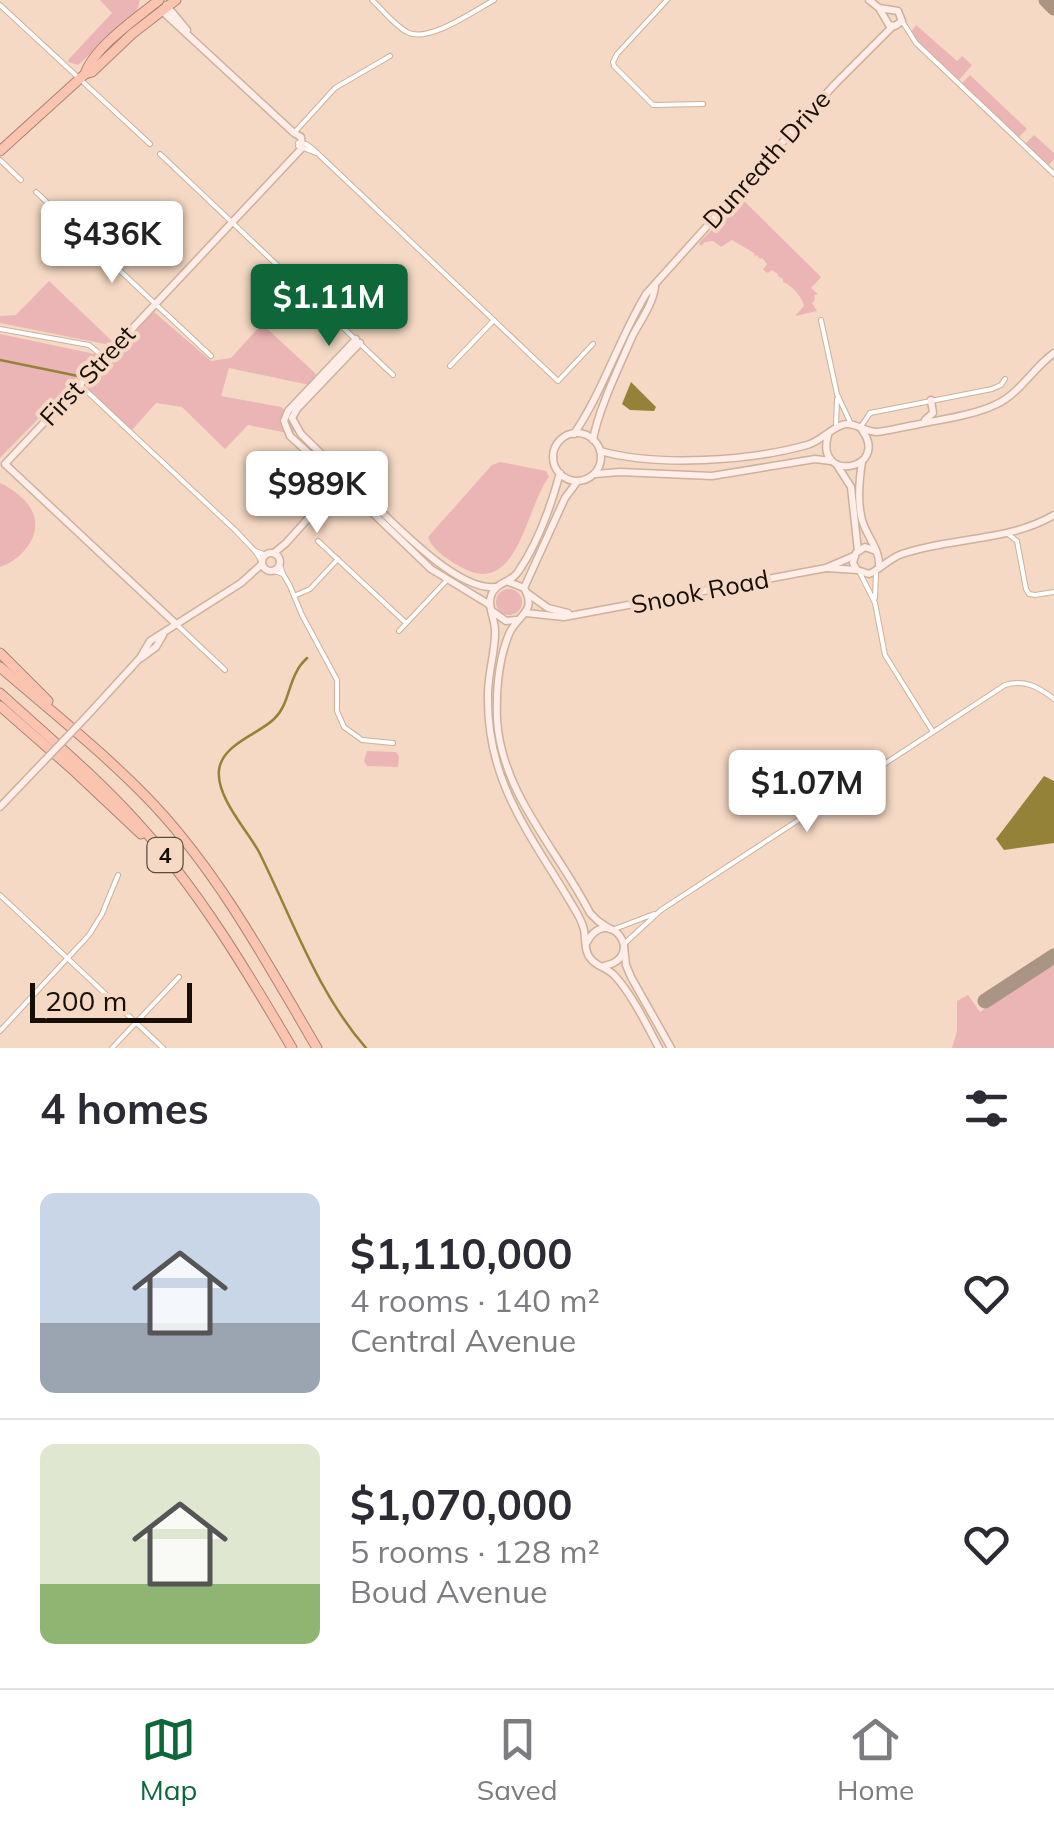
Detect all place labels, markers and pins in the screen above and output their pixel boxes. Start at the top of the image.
pin: $436K [42,201,182,286]
pin: $1.11M [248,264,410,349]
pin: $989K [247,451,387,536]
pin: $1.07M [726,750,888,835]

